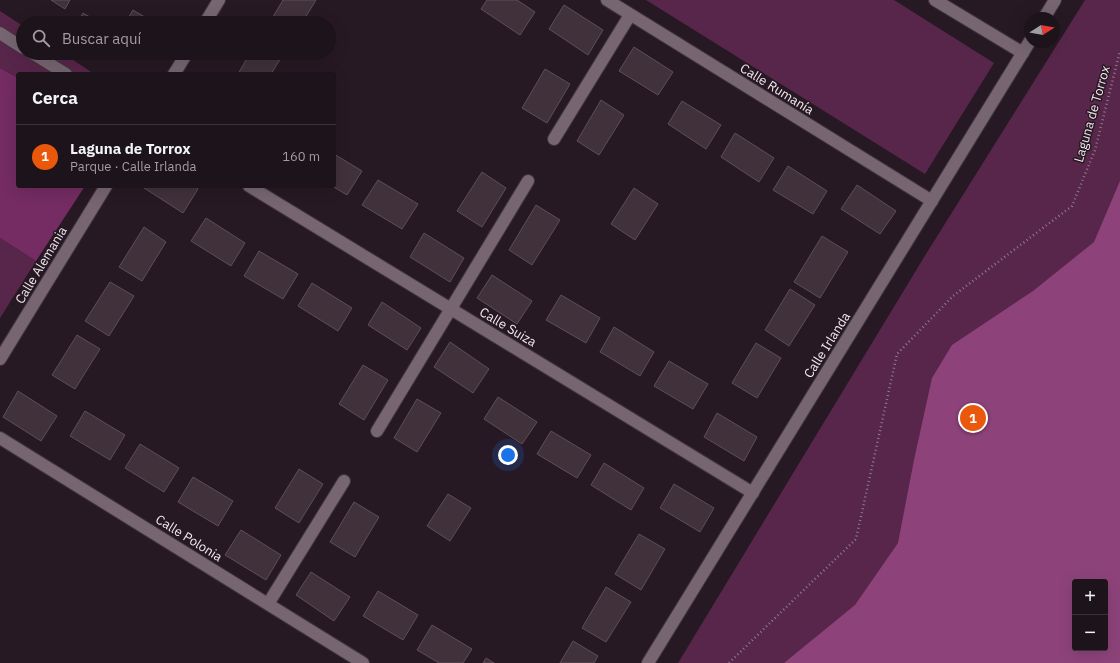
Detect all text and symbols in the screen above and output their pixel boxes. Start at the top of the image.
north arrow [1024,12,1060,48]
search box [16,16,336,60]
icon: search [30,27,52,49]
text: Buscar aquí [62,29,141,48]
street label: Calle Rumanía [737,60,817,118]
street label: Laguna de Torrox [1070,63,1114,164]
text: Cerca [32,87,78,109]
text: Laguna de Torrox [70,139,191,158]
text: 1 [41,148,49,165]
text: 160 m [282,148,320,165]
text: Parque · Calle Irlanda [70,158,196,175]
street label: Calle Alemania [11,223,71,307]
street label: Calle Suiza [476,303,540,351]
street label: Calle Irlanda [800,309,854,381]
pin: 1 [960,403,986,433]
your location [498,445,518,465]
street label: Calle Polonia [152,511,226,565]
map controls [1072,579,1108,651]
button: + [1072,579,1108,615]
button: − [1072,615,1108,651]

